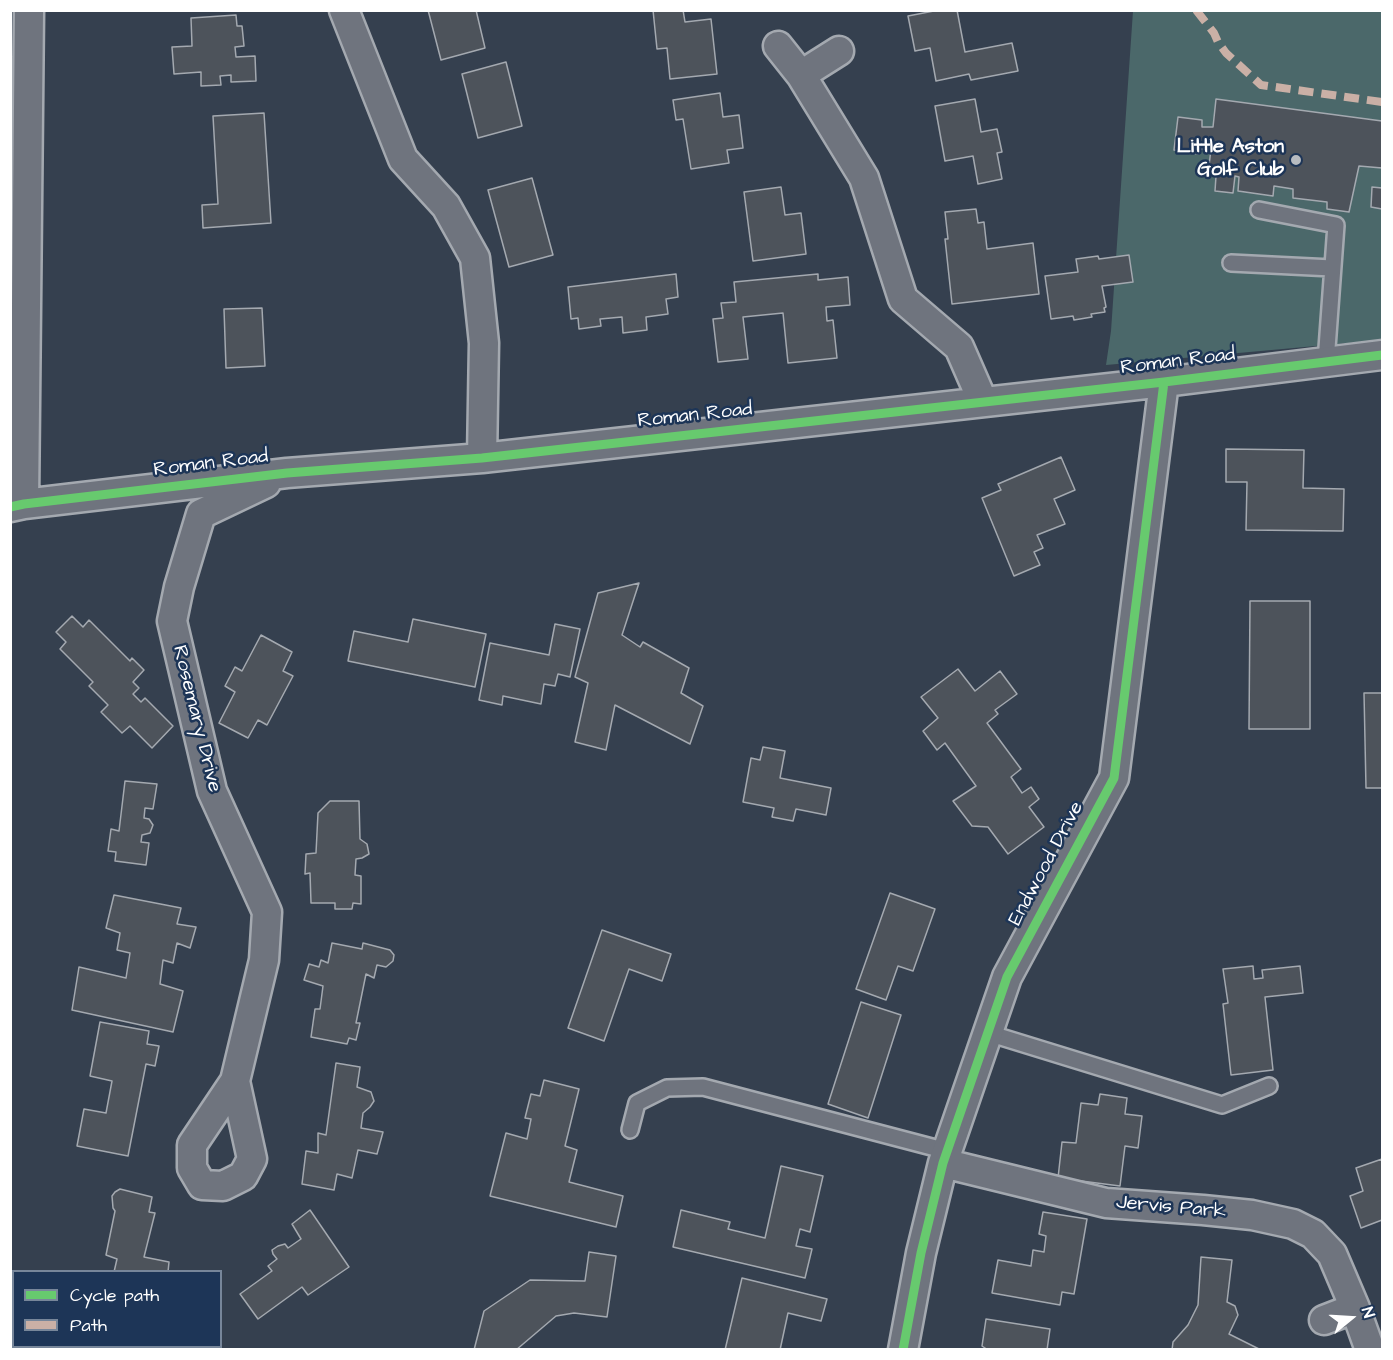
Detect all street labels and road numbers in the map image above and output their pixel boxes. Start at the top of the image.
street label: Roman Road [1119,343,1237,381]
street label: Roman Road [636,398,754,434]
street label: Roman Road [152,445,270,483]
street label: Rosemary Drive [166,643,226,795]
street label: Endwood Drive [1004,798,1090,930]
street label: Jervis Park [1115,1191,1227,1225]

